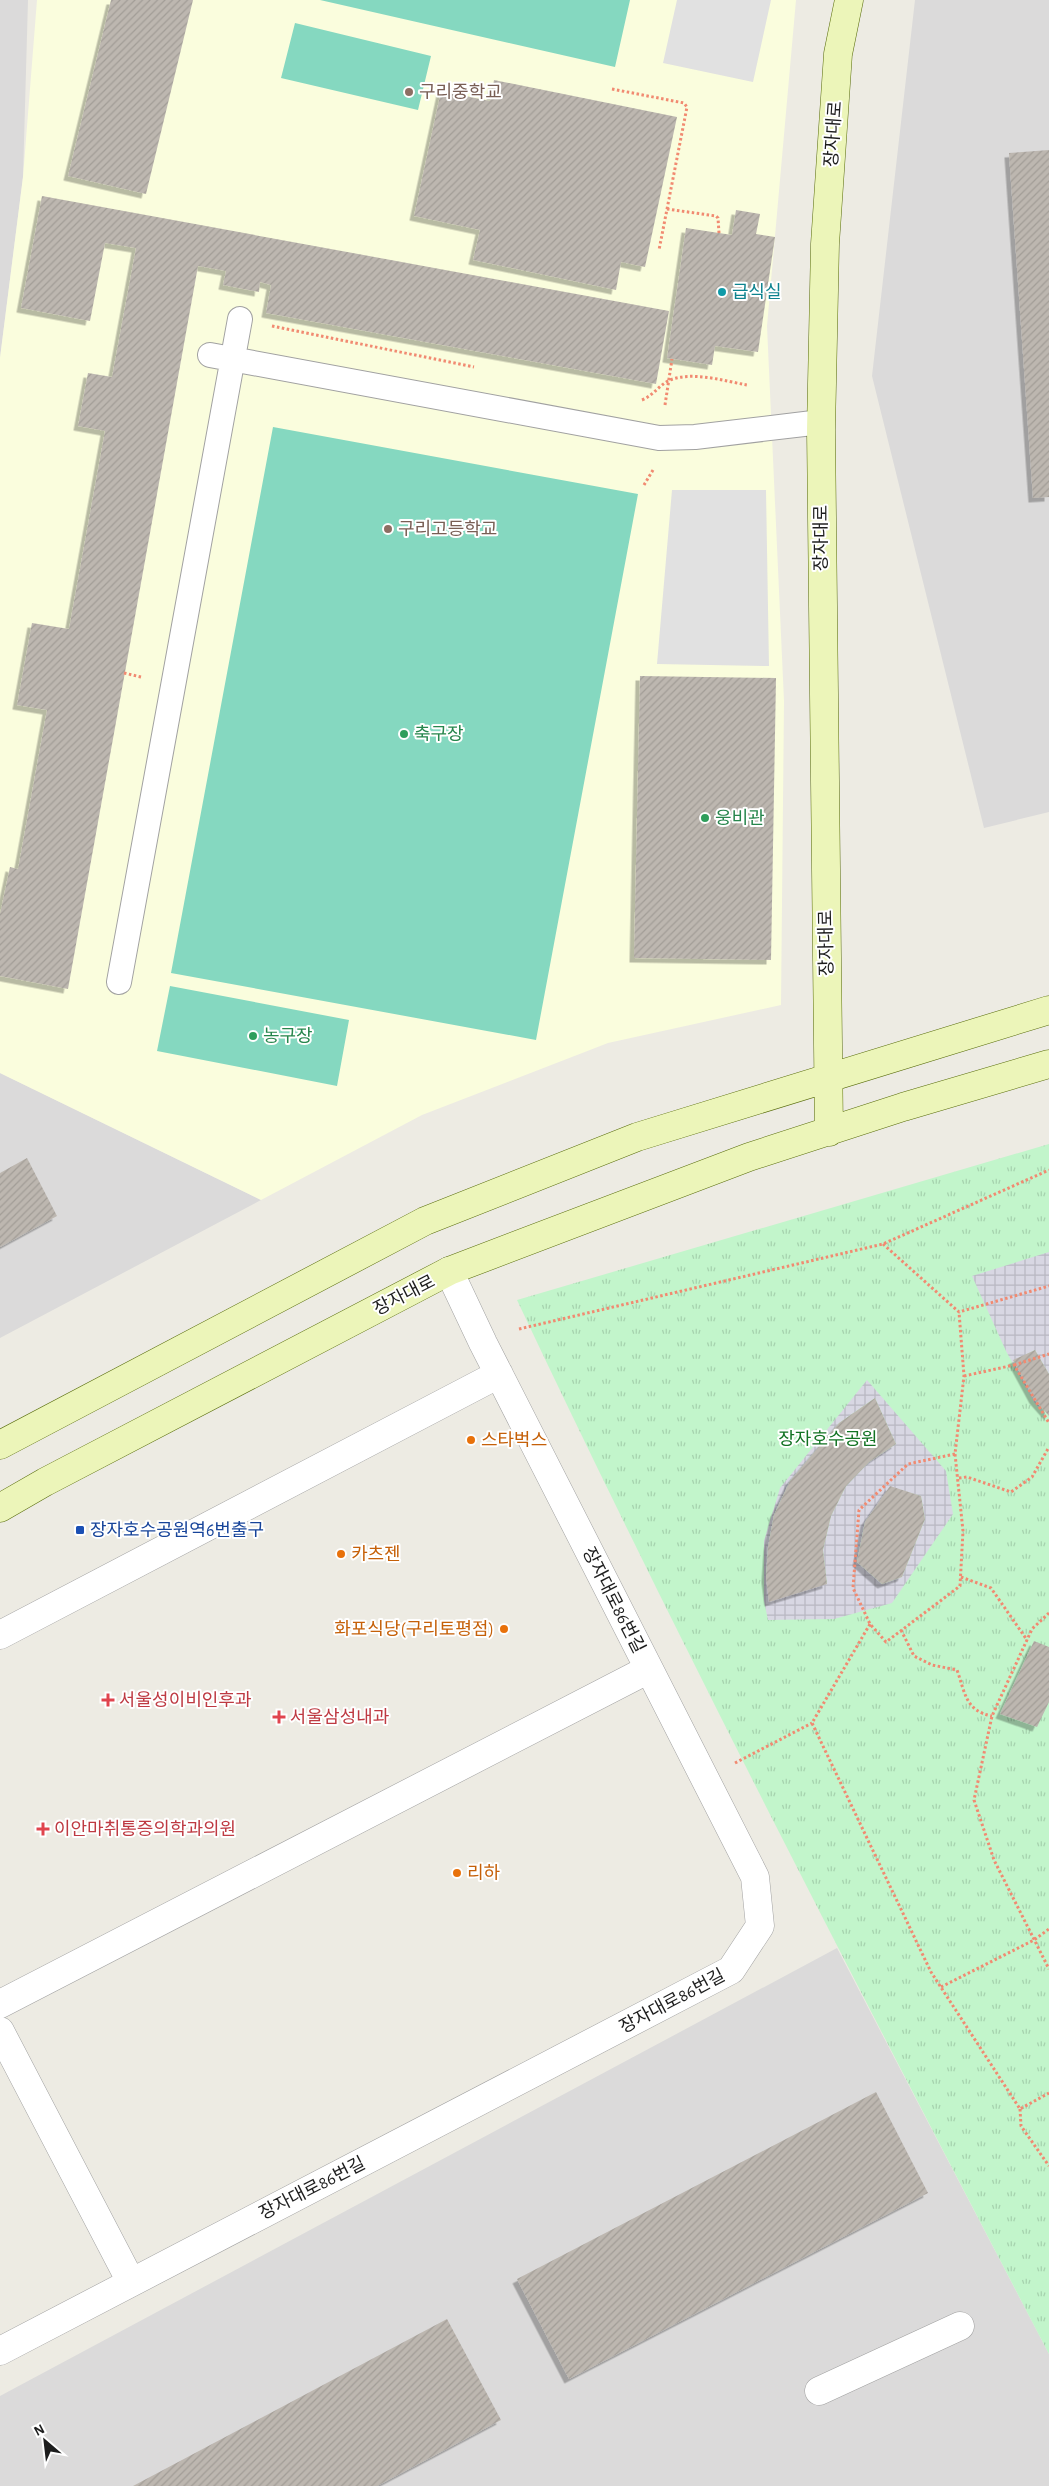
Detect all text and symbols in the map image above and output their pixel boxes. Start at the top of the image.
place label: 구리중학교 [419,82,502,102]
marker: 구리중학교 [403,86,415,98]
street label: 장자대로 [821,100,845,168]
place label: 급식실 [732,282,782,302]
marker: 급식실 [716,286,728,298]
street label: 장자대로 [811,505,831,571]
place label: 구리고등학교 [398,519,497,539]
marker: 구리고등학교 [382,523,394,535]
place label: 축구장 [414,724,464,744]
marker: 축구장 [398,728,410,740]
place label: 웅비관 [715,808,765,828]
marker: 웅비관 [699,812,711,824]
street label: 장자대로 [815,910,837,976]
place label: 농구장 [263,1026,313,1046]
marker: 농구장 [247,1030,259,1042]
street label: 장자대로 [370,1271,438,1319]
park label: 장자호수공원 [778,1429,878,1449]
place label: 스타벅스 [481,1430,547,1450]
marker: 스타벅스 [465,1434,477,1446]
place label: 장자호수공원역6번출구 [90,1520,264,1540]
marker: 장자호수공원역6번출구 [74,1524,86,1536]
street label: 장자대로86번길 [579,1544,649,1656]
place label: 카츠젠 [351,1545,401,1564]
marker: 카츠젠 [335,1548,347,1560]
place label: 화포식당(구리토평점) [334,1619,494,1639]
marker: 화포식당(구리토평점) [498,1623,510,1635]
place label: 서울성이비인후과 [119,1690,252,1710]
marker: 서울성이비인후과 [101,1693,115,1707]
place label: 서울삼성내과 [290,1707,390,1727]
marker: 서울삼성내과 [272,1710,286,1724]
place label: 이안마취통증의학과의원 [54,1819,236,1839]
marker: 이안마취통증의학과의원 [36,1822,50,1836]
place label: 리하 [467,1863,501,1883]
marker: 리하 [451,1867,463,1879]
street label: 장자대로86번길 [616,1965,728,2037]
street label: 장자대로86번길 [256,2153,368,2223]
north arrow [20,2416,70,2466]
text: N [32,2422,47,2439]

